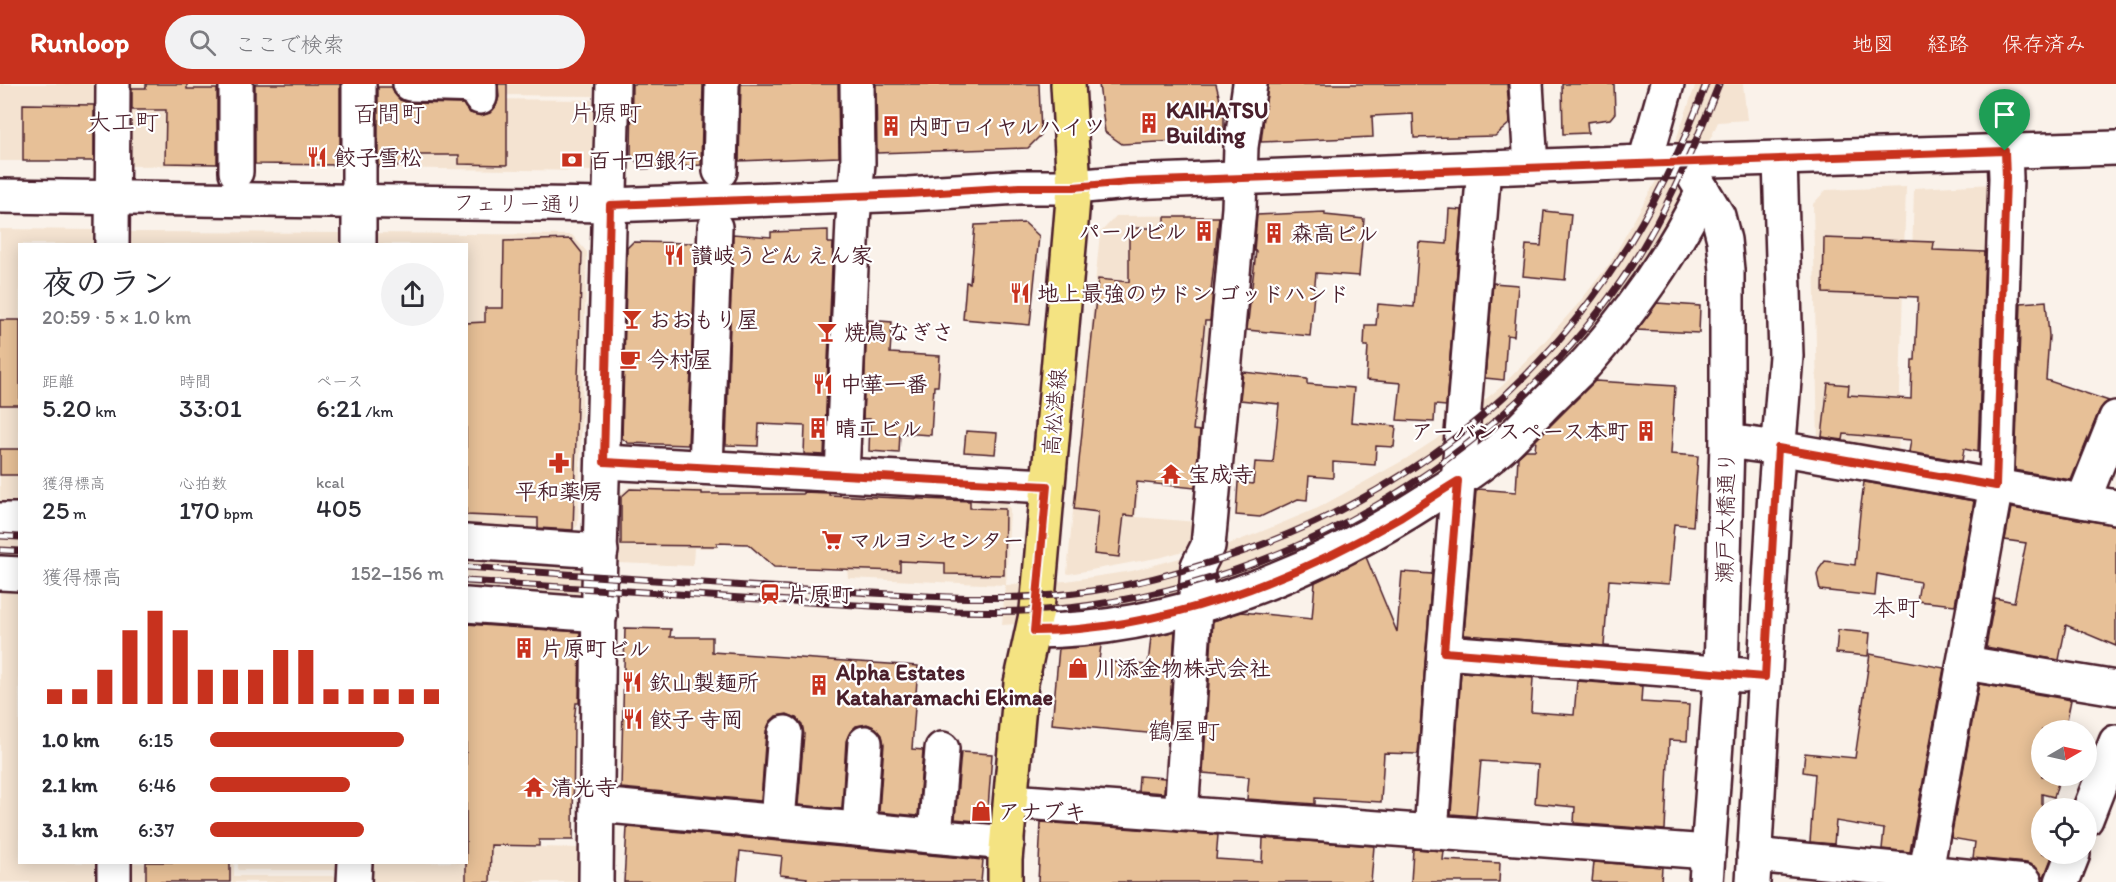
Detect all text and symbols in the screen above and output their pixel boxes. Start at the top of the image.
search box [165,15,585,69]
text: Runloop [30,25,129,59]
icon: search [186,26,219,59]
text: ここで検索 [234,31,344,58]
text: 地図 [1852,31,1894,56]
text: 経路 [1927,31,1969,56]
text: 保存済み [2002,31,2086,56]
pin [1979,89,2030,151]
place label: KAIHATSU Building [1166,97,1268,149]
district label: 片原町 [570,98,642,127]
icon: arrive [1988,98,2021,131]
district label: 百間町 [353,99,425,128]
district label: 大工町 [87,107,159,136]
building icon: KAIHATSU Building [1137,111,1161,135]
place label: 内町ロイヤルハイツ [908,113,1106,140]
building icon: 内町ロイヤルハイツ [879,114,903,138]
place label: 餃子雪松 [334,144,422,171]
restaurant icon: 餃子雪松 [305,145,329,169]
place label: 百十四銀行 [589,147,699,174]
bank icon: 百十四銀行 [560,148,584,172]
street label: フェリー通り [453,189,585,218]
place label: パールビル [1078,218,1187,245]
building icon: パールビル [1192,219,1216,243]
place label: 森高ビル [1291,220,1379,247]
building icon: 森高ビル [1262,221,1286,245]
place label: 讃岐うどん えん家 [691,242,873,269]
restaurant icon: 讃岐うどん えん家 [662,243,686,267]
text: 夜のラン [42,263,174,302]
button: share [381,263,444,326]
place label: 地上最強のウドン ゴッドハンド [1037,280,1350,307]
restaurant icon: 地上最強のウドン ゴッドハンド [1008,281,1032,305]
text: 20:59 · 5 × 1.0 km [42,305,191,329]
place label: おおもり屋 [649,306,759,333]
bar icon: おおもり屋 [620,307,644,331]
place label: 焼鳥なぎさ [844,319,954,346]
bar icon: 焼鳥なぎさ [815,320,839,344]
place label: 今村屋 [647,346,713,373]
cafe icon: 今村屋 [618,347,642,371]
street label: 高松港線 [1037,367,1072,457]
place label: 中華一番 [840,371,928,398]
text: 距離 [42,372,74,391]
text: 時間 [179,372,211,391]
text: ペース [316,372,363,391]
restaurant icon: 中華一番 [811,372,835,396]
text: 5.20 [42,392,92,424]
text: 33:01 [179,392,242,424]
text: 6:21 [316,392,362,424]
text: km [92,402,117,421]
text: /km [362,402,393,421]
place label: 晴工ビル [835,415,923,442]
building icon: 晴工ビル [806,416,830,440]
place label: アーバンスペース本町 [1411,418,1629,445]
building icon: アーバンスペース本町 [1634,419,1658,443]
pharmacy icon: 平和薬房 [547,451,571,475]
street label: 瀬戸大橋通り [1711,451,1740,583]
place label: 宝成寺 [1188,461,1254,488]
temple icon: 宝成寺 [1159,462,1183,486]
text: kcal [316,473,344,492]
text: 獲得標高 [42,474,106,493]
text: 心拍数 [179,474,227,493]
place label: 平和薬房 [515,478,603,505]
text: 405 [316,492,361,524]
text: 25 [42,494,69,526]
text: 170 [179,494,220,526]
text: m [69,504,86,523]
text: bpm [220,504,253,523]
place label: マルヨシセンター [849,527,1025,554]
supermarket icon: マルヨシセンター [820,528,844,552]
text: 152–156 m [351,561,444,585]
text: 獲得標高 [42,565,122,589]
place label: 片原町 [787,581,853,608]
station icon: 片原町 [758,582,782,606]
district label: 本町 [1872,593,1920,622]
place label: 片原町ビル [541,635,651,662]
building icon: 片原町ビル [512,636,536,660]
place label: 川添金物株式会社 [1095,655,1271,682]
shop icon: 川添金物株式会社 [1066,656,1090,680]
place label: Alpha Estates Kataharamachi Ekimae [835,659,1054,711]
place label: 欽山製麺所 [649,669,759,696]
restaurant icon: 欽山製麺所 [620,670,644,694]
building icon: Alpha Estates Kataharamachi Ekimae [807,673,831,697]
place label: 餃子 寺岡 [650,706,743,733]
restaurant icon: 餃子 寺岡 [621,707,645,731]
district label: 鶴屋町 [1148,716,1220,745]
north arrow [2031,720,2097,786]
map controls [2031,720,2097,864]
text: 1.0 km [42,728,99,752]
text: 6:15 [138,728,173,752]
text: 2.1 km [42,773,98,797]
text: 6:46 [138,773,176,797]
place label: 清光寺 [551,774,617,801]
temple icon: 清光寺 [522,775,546,799]
place label: アナブキ [998,798,1086,825]
button: locate [2031,798,2097,864]
shop icon: アナブキ [969,799,993,823]
text: 3.1 km [42,818,98,842]
text: 6:37 [138,818,174,842]

